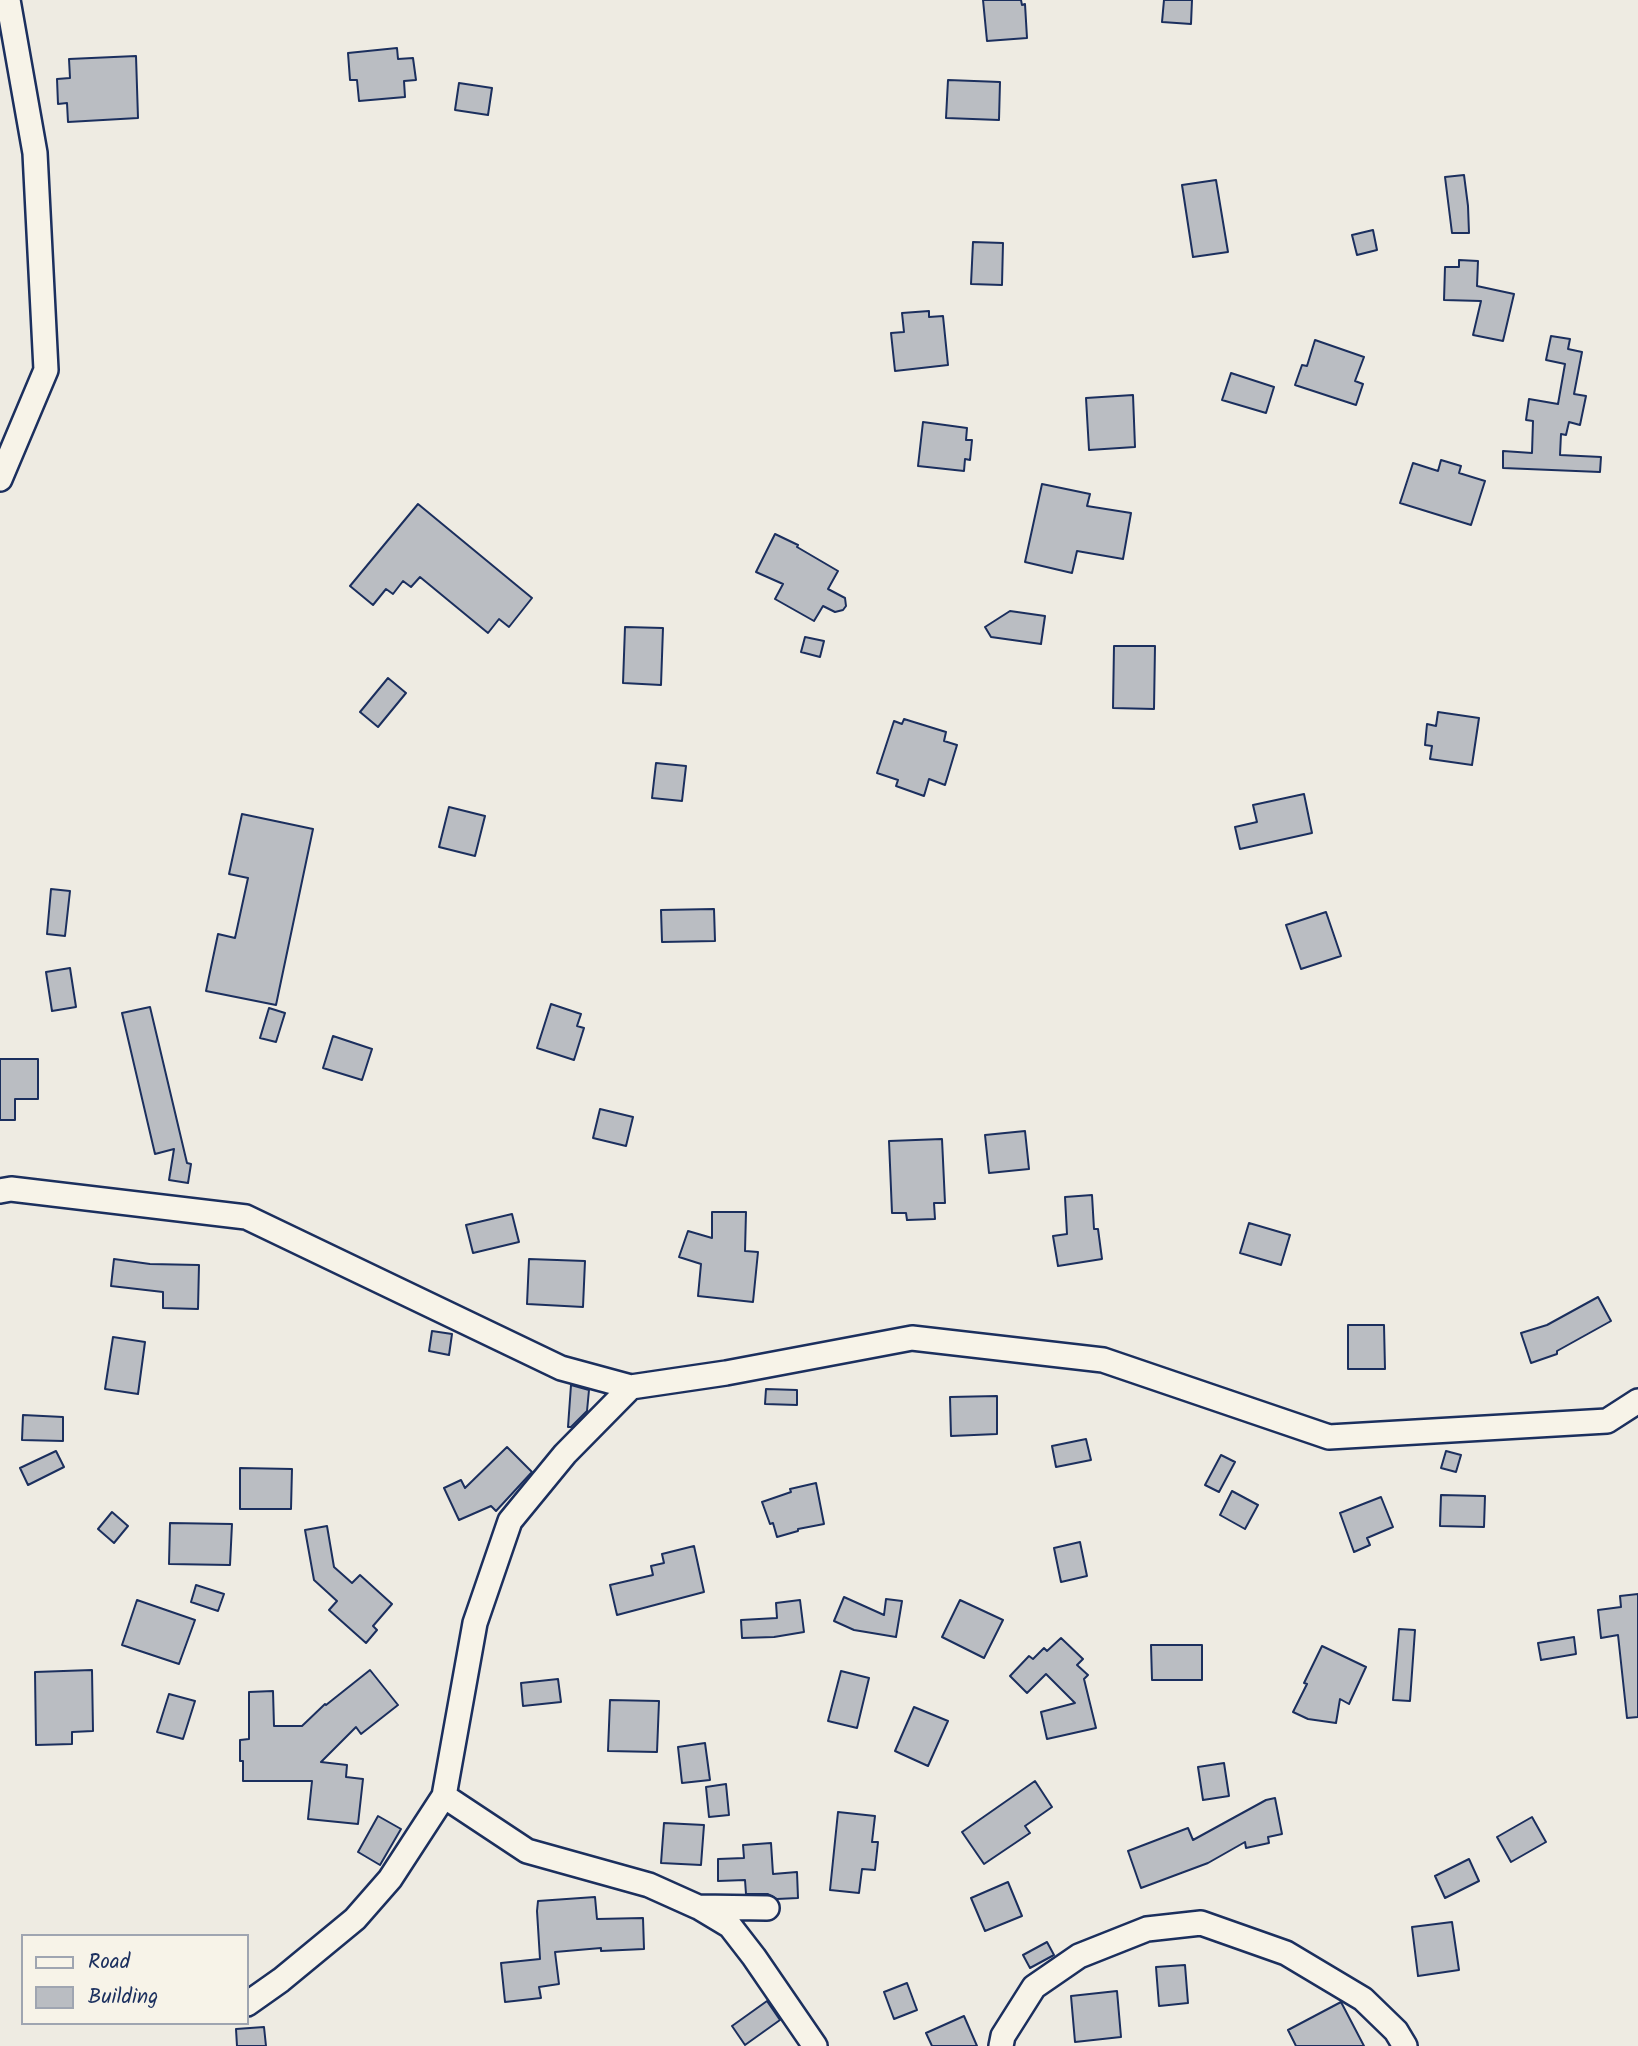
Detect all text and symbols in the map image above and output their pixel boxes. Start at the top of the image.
legend [21,1934,248,2025]
text: Road [88,1946,130,1979]
text: Building [88,1981,158,2014]

